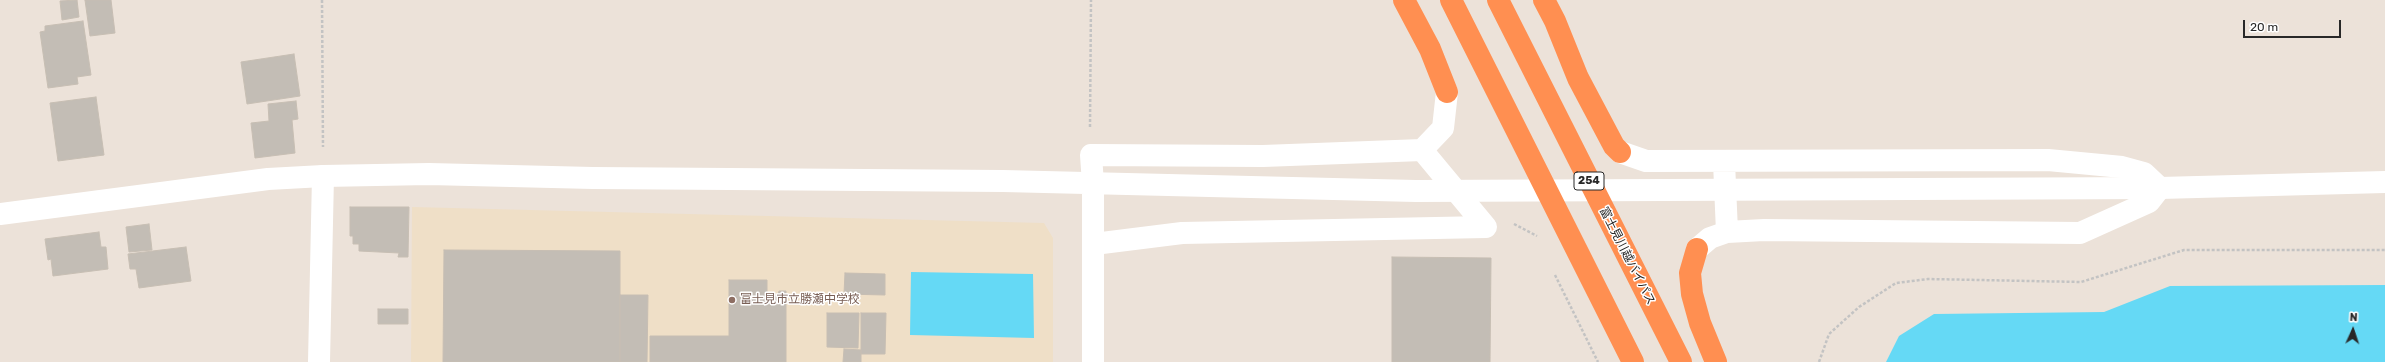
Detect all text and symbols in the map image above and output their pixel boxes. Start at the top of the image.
scale bar [2245,12,2343,38]
text: 20 m [2250,20,2278,34]
road number: 254 [1574,172,1604,190]
street label: 富士見川越バイパス [1596,205,1658,307]
place label: 富士見市立勝瀬中学校 [740,293,860,307]
marker: 富士見市立勝瀬中学校 [727,295,737,305]
north arrow [2333,310,2373,350]
text: N [2349,311,2358,324]

